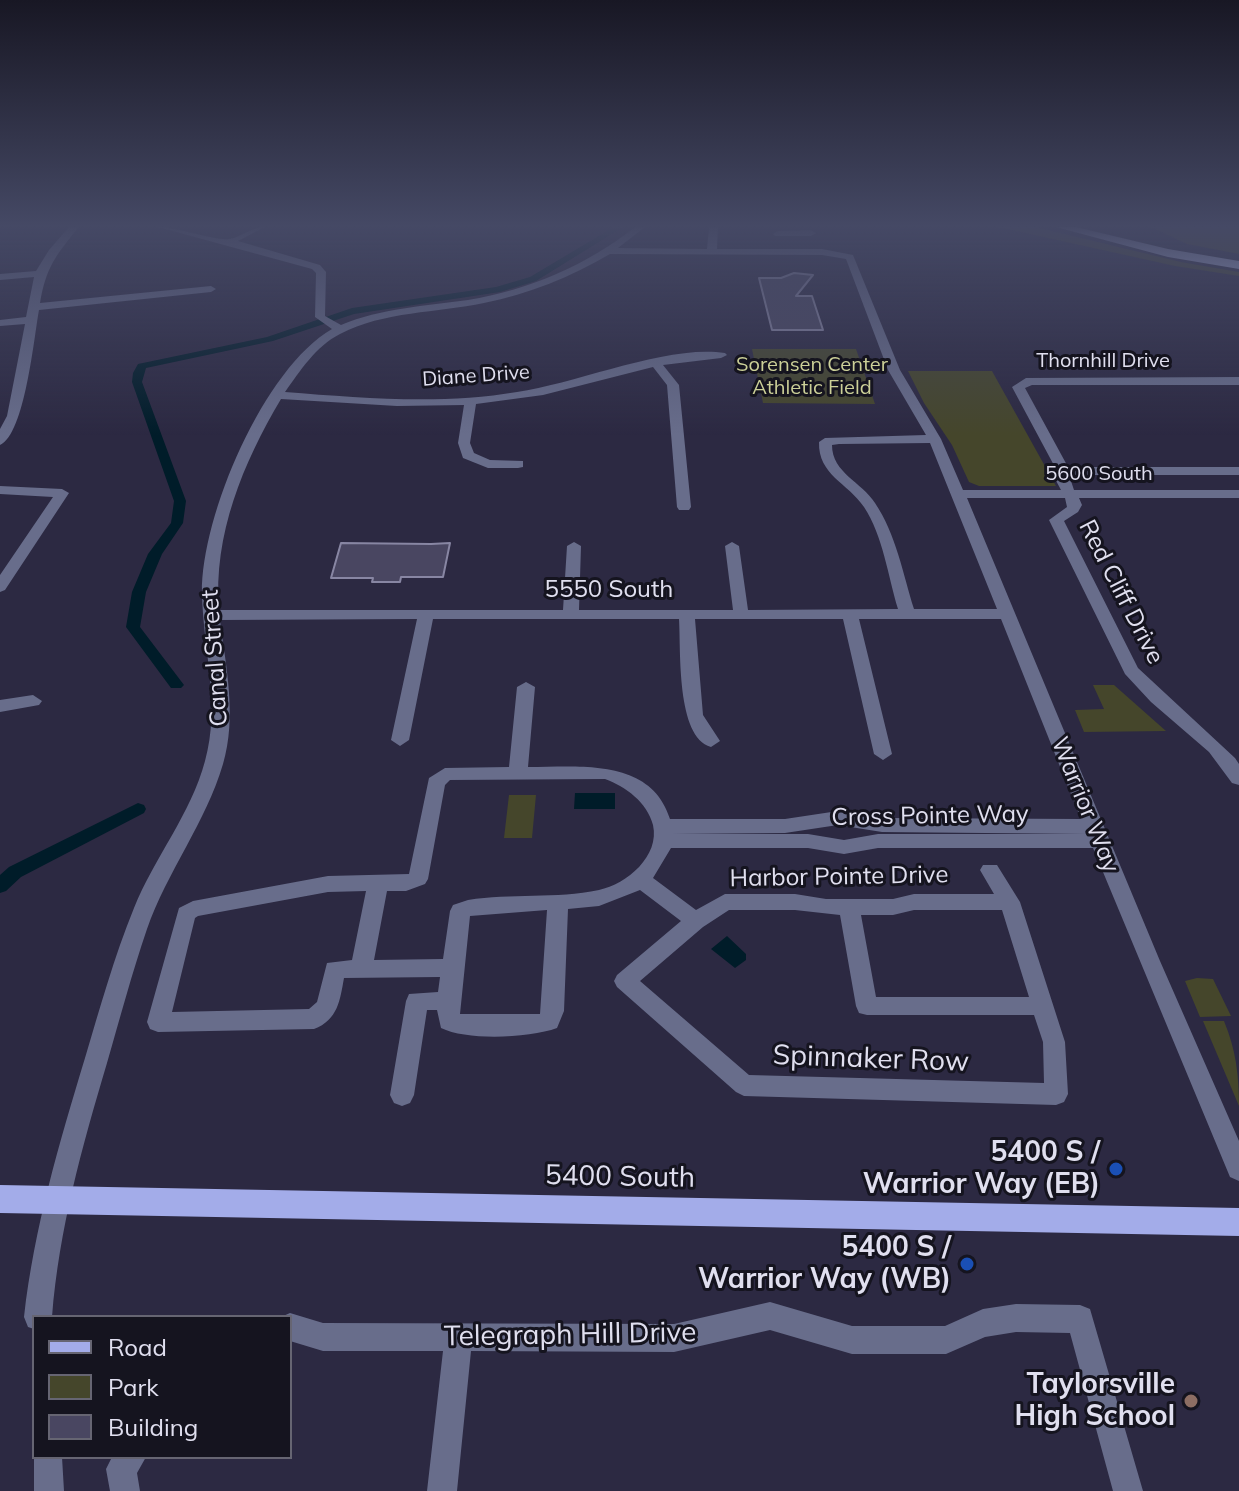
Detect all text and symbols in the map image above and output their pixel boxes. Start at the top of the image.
street label: Thornhill Drive [1036,349,1170,373]
park label: Sorensen Center Athletic Field [736,353,888,400]
street label: Diane Drive [421,360,531,392]
street label: 5600 South [1045,462,1153,486]
street label: Red Cliff Drive [1072,515,1170,669]
street label: 5550 South [545,576,673,604]
street label: Canal Street [196,589,234,727]
street label: Warrior Way [1045,733,1125,877]
street label: Cross Pointe Way [831,800,1029,832]
street label: Harbor Pointe Drive [729,861,949,893]
street label: Spinnaker Row [772,1039,970,1079]
place label: 5400 S / Warrior Way (EB) [863,1136,1100,1202]
street label: 5400 South [545,1159,695,1195]
marker: 5400 S / Warrior Way (EB) [1107,1160,1125,1178]
place label: 5400 S / Warrior Way (WB) [698,1231,951,1297]
marker: 5400 S / Warrior Way (WB) [958,1255,976,1273]
legend [32,1315,292,1459]
street label: Telegraph Hill Drive [443,1316,697,1354]
text: Road [108,1332,167,1362]
place label: Taylorsville High School [1015,1368,1175,1434]
text: Park [108,1372,159,1402]
marker: Taylorsville High School [1182,1392,1200,1410]
text: Building [108,1412,198,1442]

